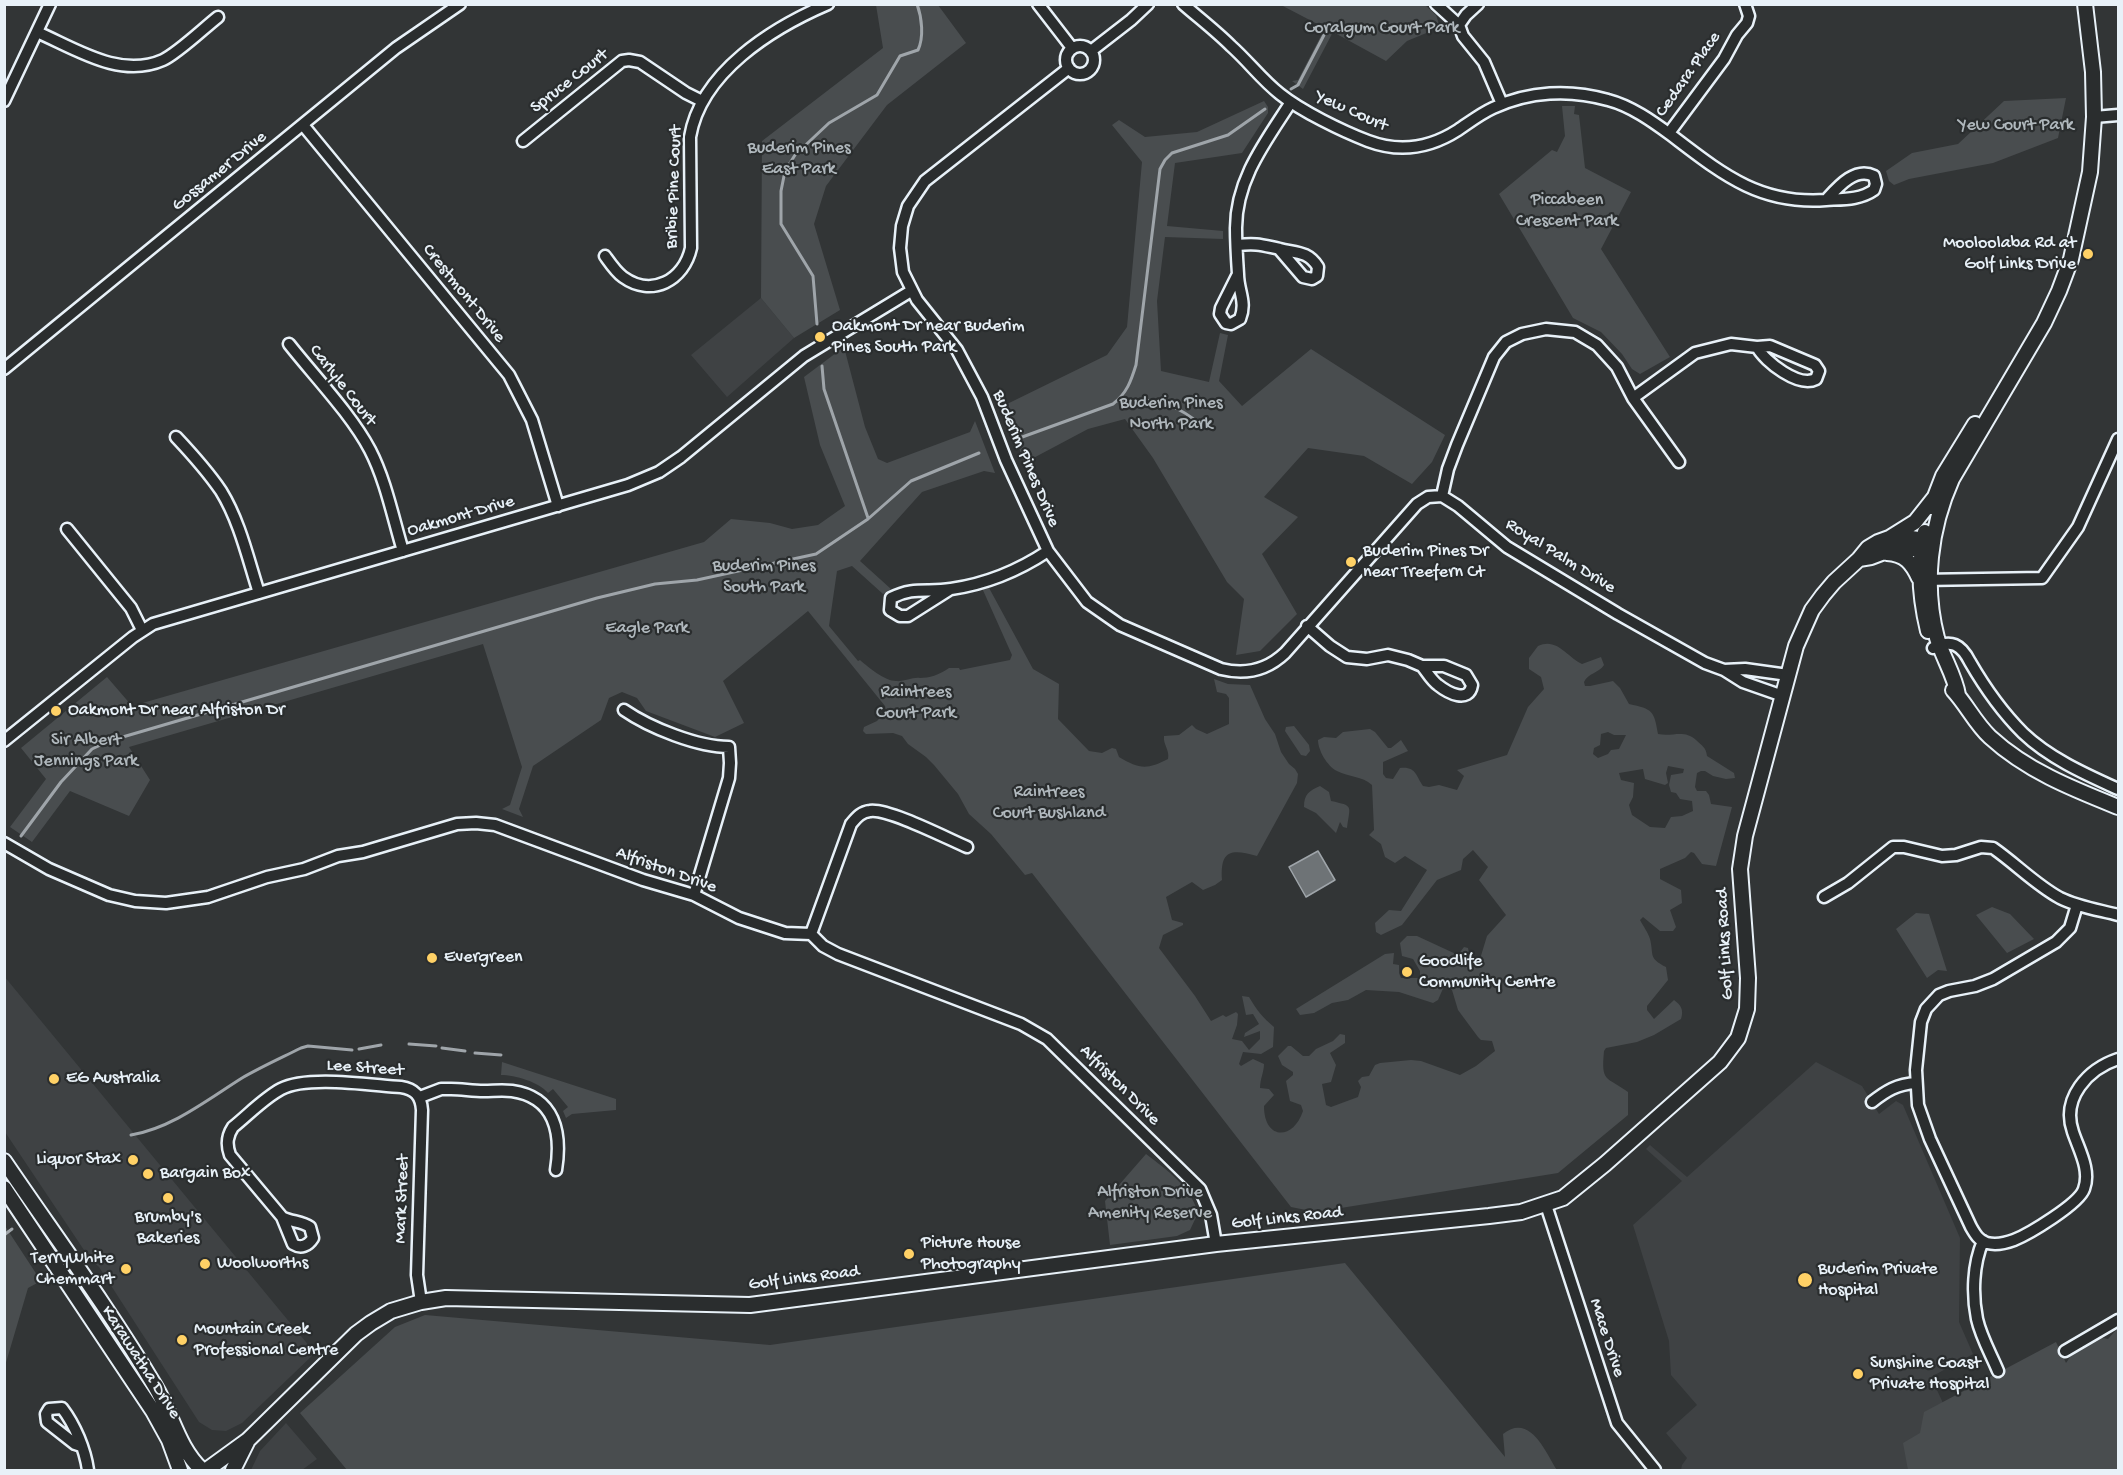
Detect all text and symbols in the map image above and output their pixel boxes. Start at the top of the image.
park label: Coralgum Court Park [1304,18,1460,40]
street label: Cedara Place [1652,28,1726,122]
street label: Spruce Court [527,45,613,119]
street label: Yew Court [1311,86,1391,138]
park label: Yew Court Park [1958,115,2074,137]
street label: Bribie Pine Court [662,125,688,249]
street label: Gossamer Drive [168,127,272,217]
park label: Buderim Pines East Park [747,138,851,180]
park label: Piccabeen Crescent Park [1516,190,1618,232]
place label: Mooloolaba Rd at Golf Links Drive [1943,233,2076,276]
street label: Crestmont Drive [417,240,509,348]
marker: Mooloolaba Rd at Golf Links Drive [2081,247,2095,261]
place label: Oakmont Dr near Buderim Pines South Park [832,316,1025,358]
marker: Oakmont Dr near Buderim Pines South Park [813,330,827,344]
street label: Carlyle Court [303,341,381,431]
street label: Buderim Pines Drive [986,387,1064,531]
park label: Buderim Pines North Park [1119,393,1223,436]
street label: Oakmont Drive [405,491,517,543]
street label: Royal Palm Drive [1501,514,1619,600]
place label: Buderim Pines Dr near Treefern Ct [1363,541,1488,584]
marker: Buderim Pines Dr near Treefern Ct [1344,555,1358,569]
park label: Buderim Pines South Park [712,556,816,598]
park label: Eagle Park [605,618,689,640]
park label: Raintrees Court Park [876,682,956,724]
place label: Oakmont Dr near Alfriston Dr [68,700,285,722]
marker: Oakmont Dr near Alfriston Dr [49,704,63,718]
park label: Sir Albert Jennings Park [34,730,138,772]
park label: Raintrees Court Bushland [993,782,1105,824]
street label: Alfriston Drive [613,843,719,899]
street label: Golf Links Road [1712,888,1740,1000]
place label: Evergreen [444,947,523,969]
marker: Evergreen [425,951,439,965]
place label: Goodlife Community Centre [1419,951,1556,994]
marker: Goodlife Community Centre [1400,965,1414,979]
street label: Alfriston Drive [1074,1041,1164,1131]
street label: Lee Street [326,1056,404,1082]
place label: EG Australia [66,1068,160,1090]
marker: EG Australia [47,1072,61,1086]
place label: Liquor Stax [36,1149,121,1171]
marker: Liquor Stax [126,1153,140,1167]
street label: Mark Street [391,1154,415,1244]
place label: Bargain Box [160,1163,251,1185]
marker: Bargain Box [141,1167,155,1181]
park label: Alfriston Drive Amenity Reserve [1088,1182,1212,1224]
marker: Brumby's Bakeries [161,1191,175,1205]
street label: Golf Links Road [1230,1202,1344,1236]
place label: Brumby's Bakeries [135,1207,201,1250]
place label: Picture House Photography [921,1233,1021,1276]
marker: Picture House Photography [902,1247,916,1261]
place label: TerryWhite Chemmart [31,1248,114,1290]
place label: Woolworths [217,1253,308,1275]
marker: Woolworths [198,1257,212,1271]
place label: Buderim Private Hospital [1818,1259,1938,1302]
street label: Golf Links Road [747,1261,861,1297]
marker: TerryWhite Chemmart [119,1262,133,1276]
marker: Buderim Private Hospital [1796,1271,1814,1289]
street label: Mace Drive [1583,1296,1629,1380]
street label: Karawatha Drive [95,1302,185,1424]
place label: Mountain Creek Professional Centre [194,1319,338,1362]
marker: Mountain Creek Professional Centre [175,1333,189,1347]
place label: Sunshine Coast Private Hospital [1870,1353,1989,1396]
marker: Sunshine Coast Private Hospital [1851,1367,1865,1381]

